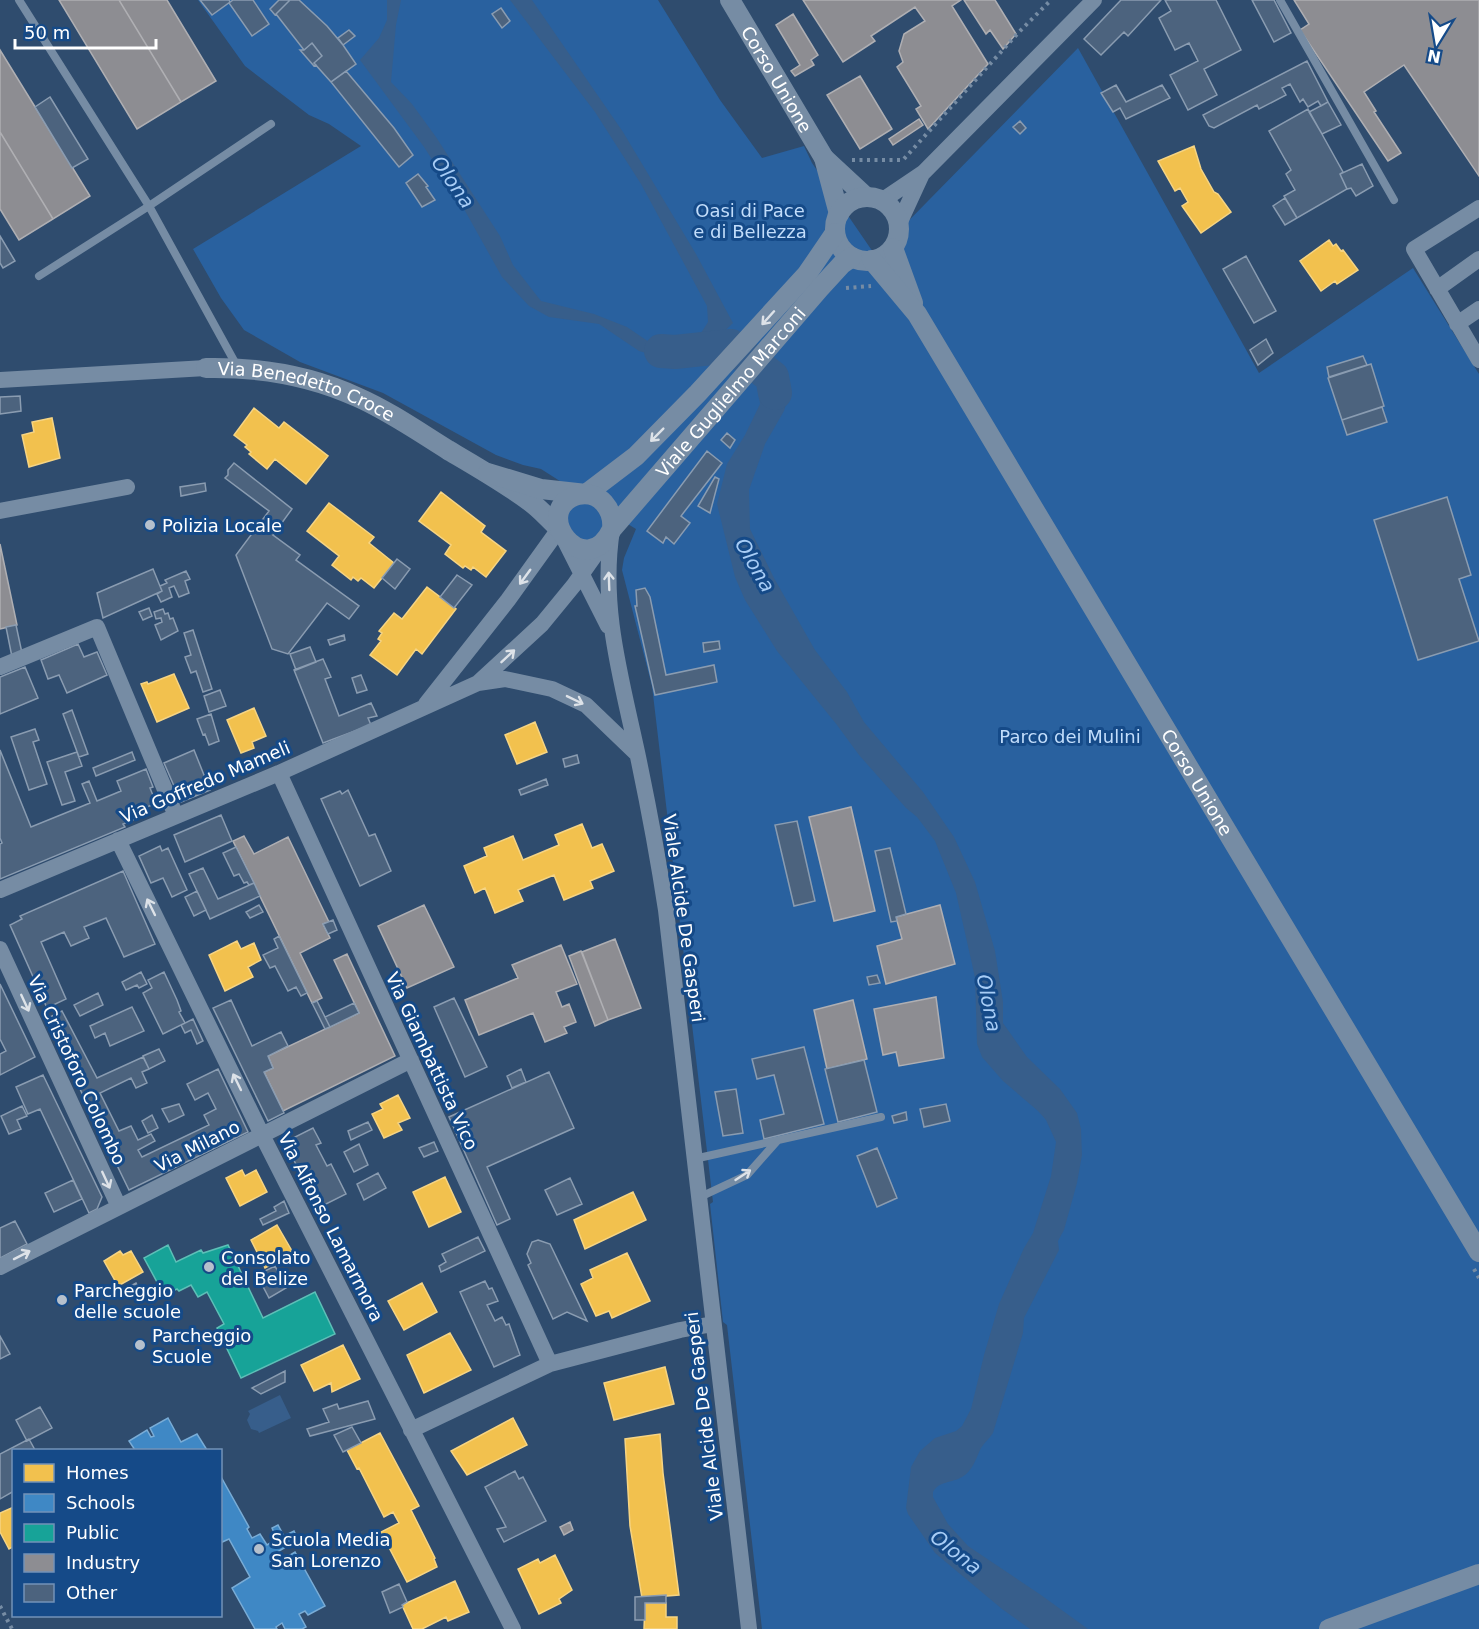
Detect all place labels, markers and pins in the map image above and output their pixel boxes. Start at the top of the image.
place label: Polizia Locale [162,515,282,536]
marker: Polizia Locale [143,518,157,532]
place label: Consolato del Belize [221,1247,310,1289]
marker: Consolato del Belize [202,1260,216,1274]
place label: Parcheggio delle scuole [74,1280,181,1322]
marker: Parcheggio delle scuole [55,1293,69,1307]
place label: Parcheggio Scuole [152,1325,251,1367]
marker: Parcheggio Scuole [133,1338,147,1352]
place label: Scuola Media San Lorenzo [271,1529,391,1571]
marker: Scuola Media San Lorenzo [252,1542,266,1556]

